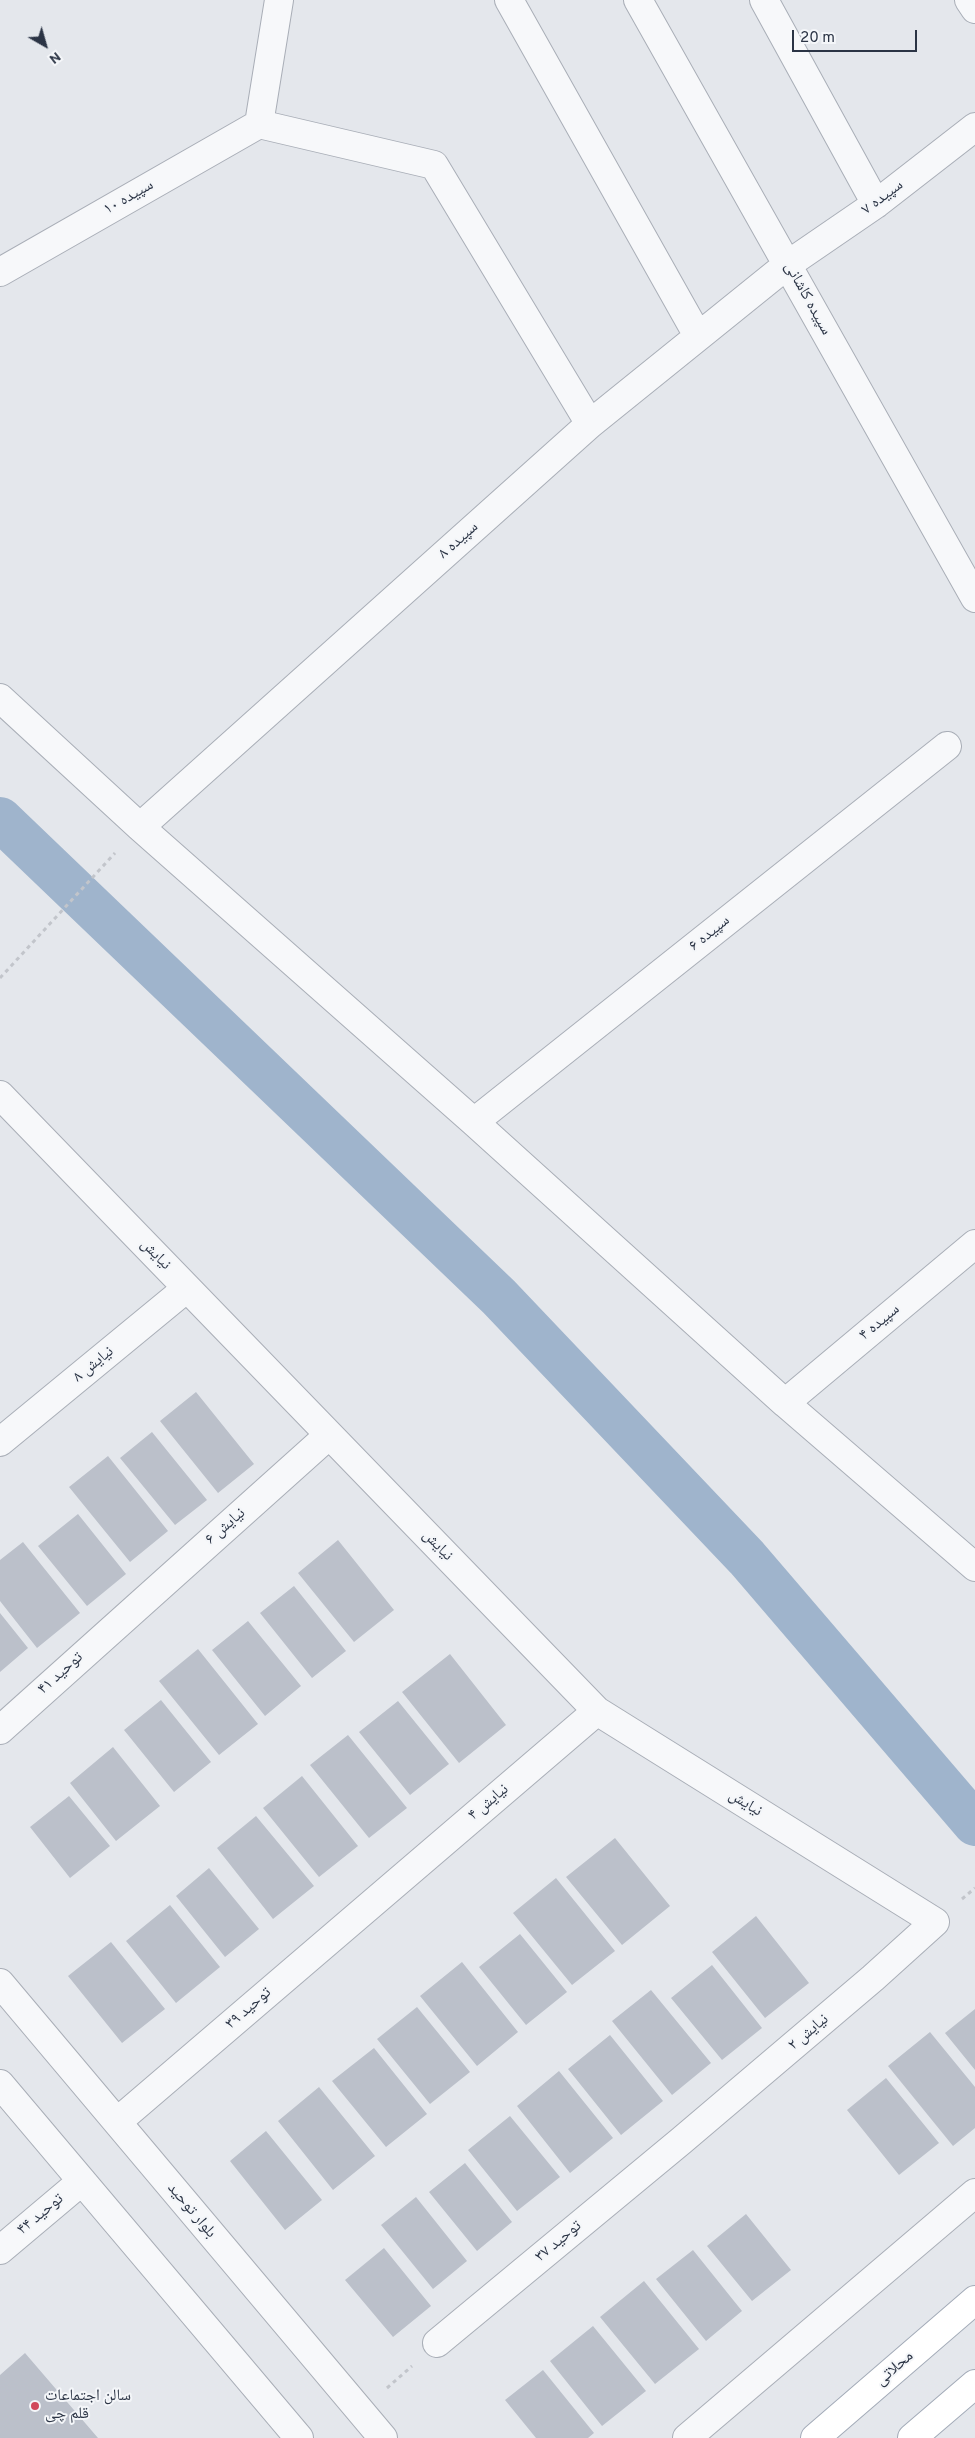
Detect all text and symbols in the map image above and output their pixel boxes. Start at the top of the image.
north arrow [20,20,70,70]
scale bar [795,20,920,52]
text: 20 m [800,29,835,48]
text: N [45,47,64,67]
street label: سپیده ۱۰ [101,176,157,220]
street label: سپیده ۷ [858,176,908,220]
street label: سپیده کاشانی [779,259,835,339]
street label: سپیده ۸ [435,518,483,564]
street label: سپیده ۶ [686,912,734,956]
street label: نیایش [136,1235,174,1275]
street label: سپیده ۴ [856,1301,904,1345]
street label: نیایش ۸ [70,1343,118,1387]
street label: نیایش ۶ [202,1504,250,1550]
street label: نیایش [418,1526,456,1566]
street label: توحید ۴۱ [34,1649,88,1699]
street label: نیایش ۴ [465,1781,513,1825]
street label: نیایش [725,1786,765,1822]
street label: توحید ۳۹ [222,1984,276,2034]
street label: نیایش ۲ [785,2011,833,2055]
street label: بلوار توحید [162,2180,220,2242]
street label: توحید ۴۴ [14,2190,68,2240]
street label: توحید ۳۷ [532,2217,586,2267]
street label: محلاتی [872,2347,918,2391]
place label: سالن اجتماعات قلم چی [45,2387,131,2425]
marker: سالن اجتماعات قلم چی [29,2400,41,2412]

